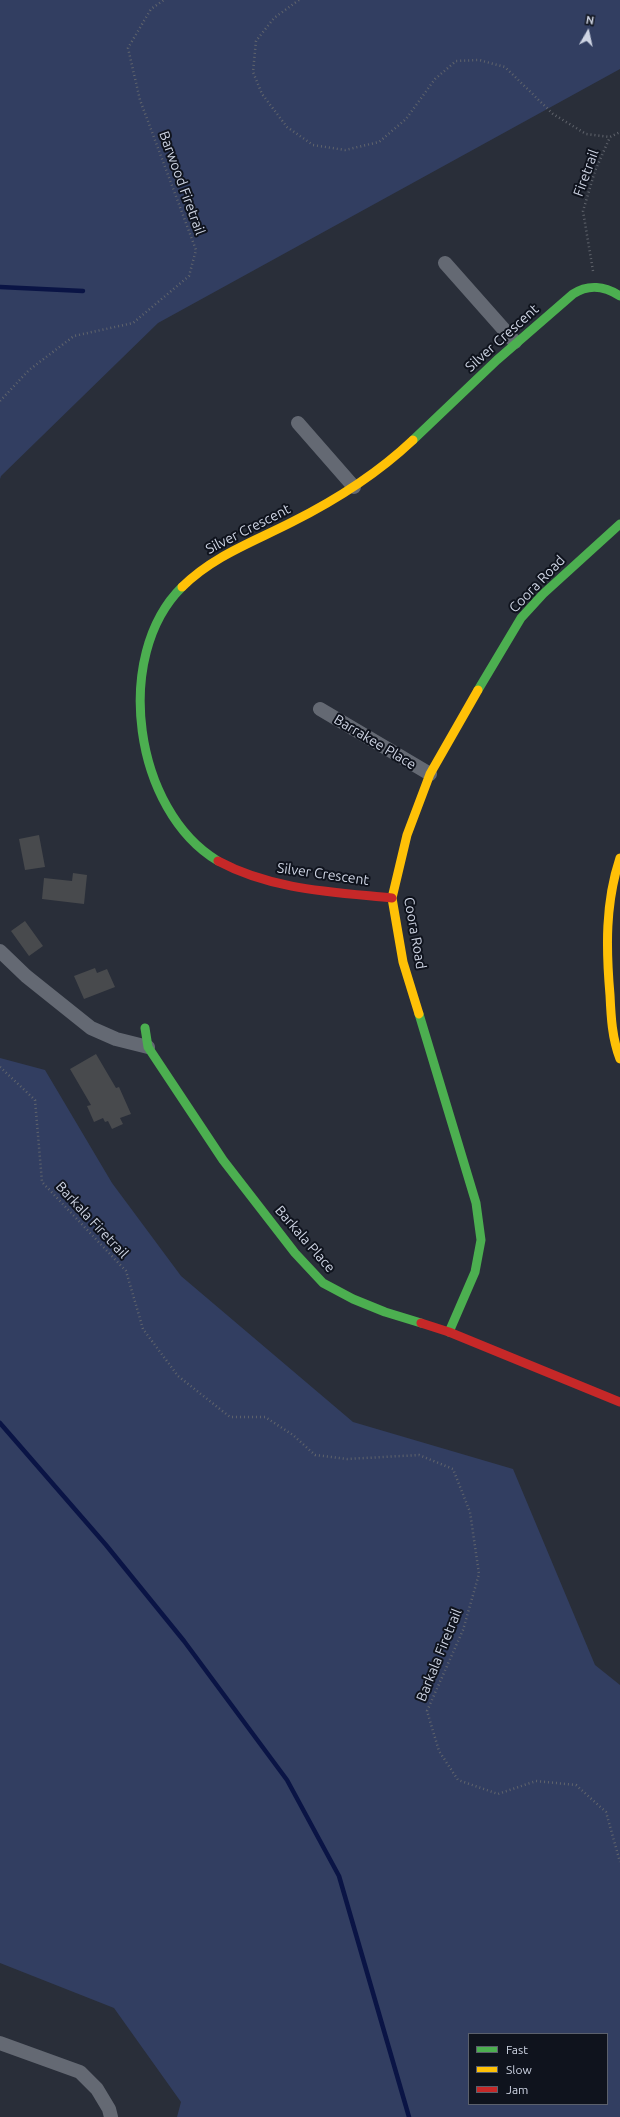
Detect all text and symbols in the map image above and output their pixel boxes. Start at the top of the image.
north arrow [568,12,608,52]
text: N [585,14,595,27]
street label: Barwood Firetrail [155,129,209,237]
street label: Firetrail [570,147,602,199]
street label: Silver Crescent [462,301,542,375]
street label: Silver Crescent [203,500,293,558]
street label: Coora Road [506,552,568,616]
street label: Barrakee Place [331,711,419,773]
street label: Silver Crescent [276,859,370,889]
street label: Coora Road [400,896,430,970]
street label: Barkala Firetrail [52,1178,132,1262]
street label: Barkala Place [271,1202,339,1276]
street label: Barkala Firetrail [413,1606,465,1704]
legend [468,2033,608,2105]
text: Fast [506,2043,528,2056]
text: Slow [506,2063,532,2076]
text: Jam [506,2083,528,2096]

